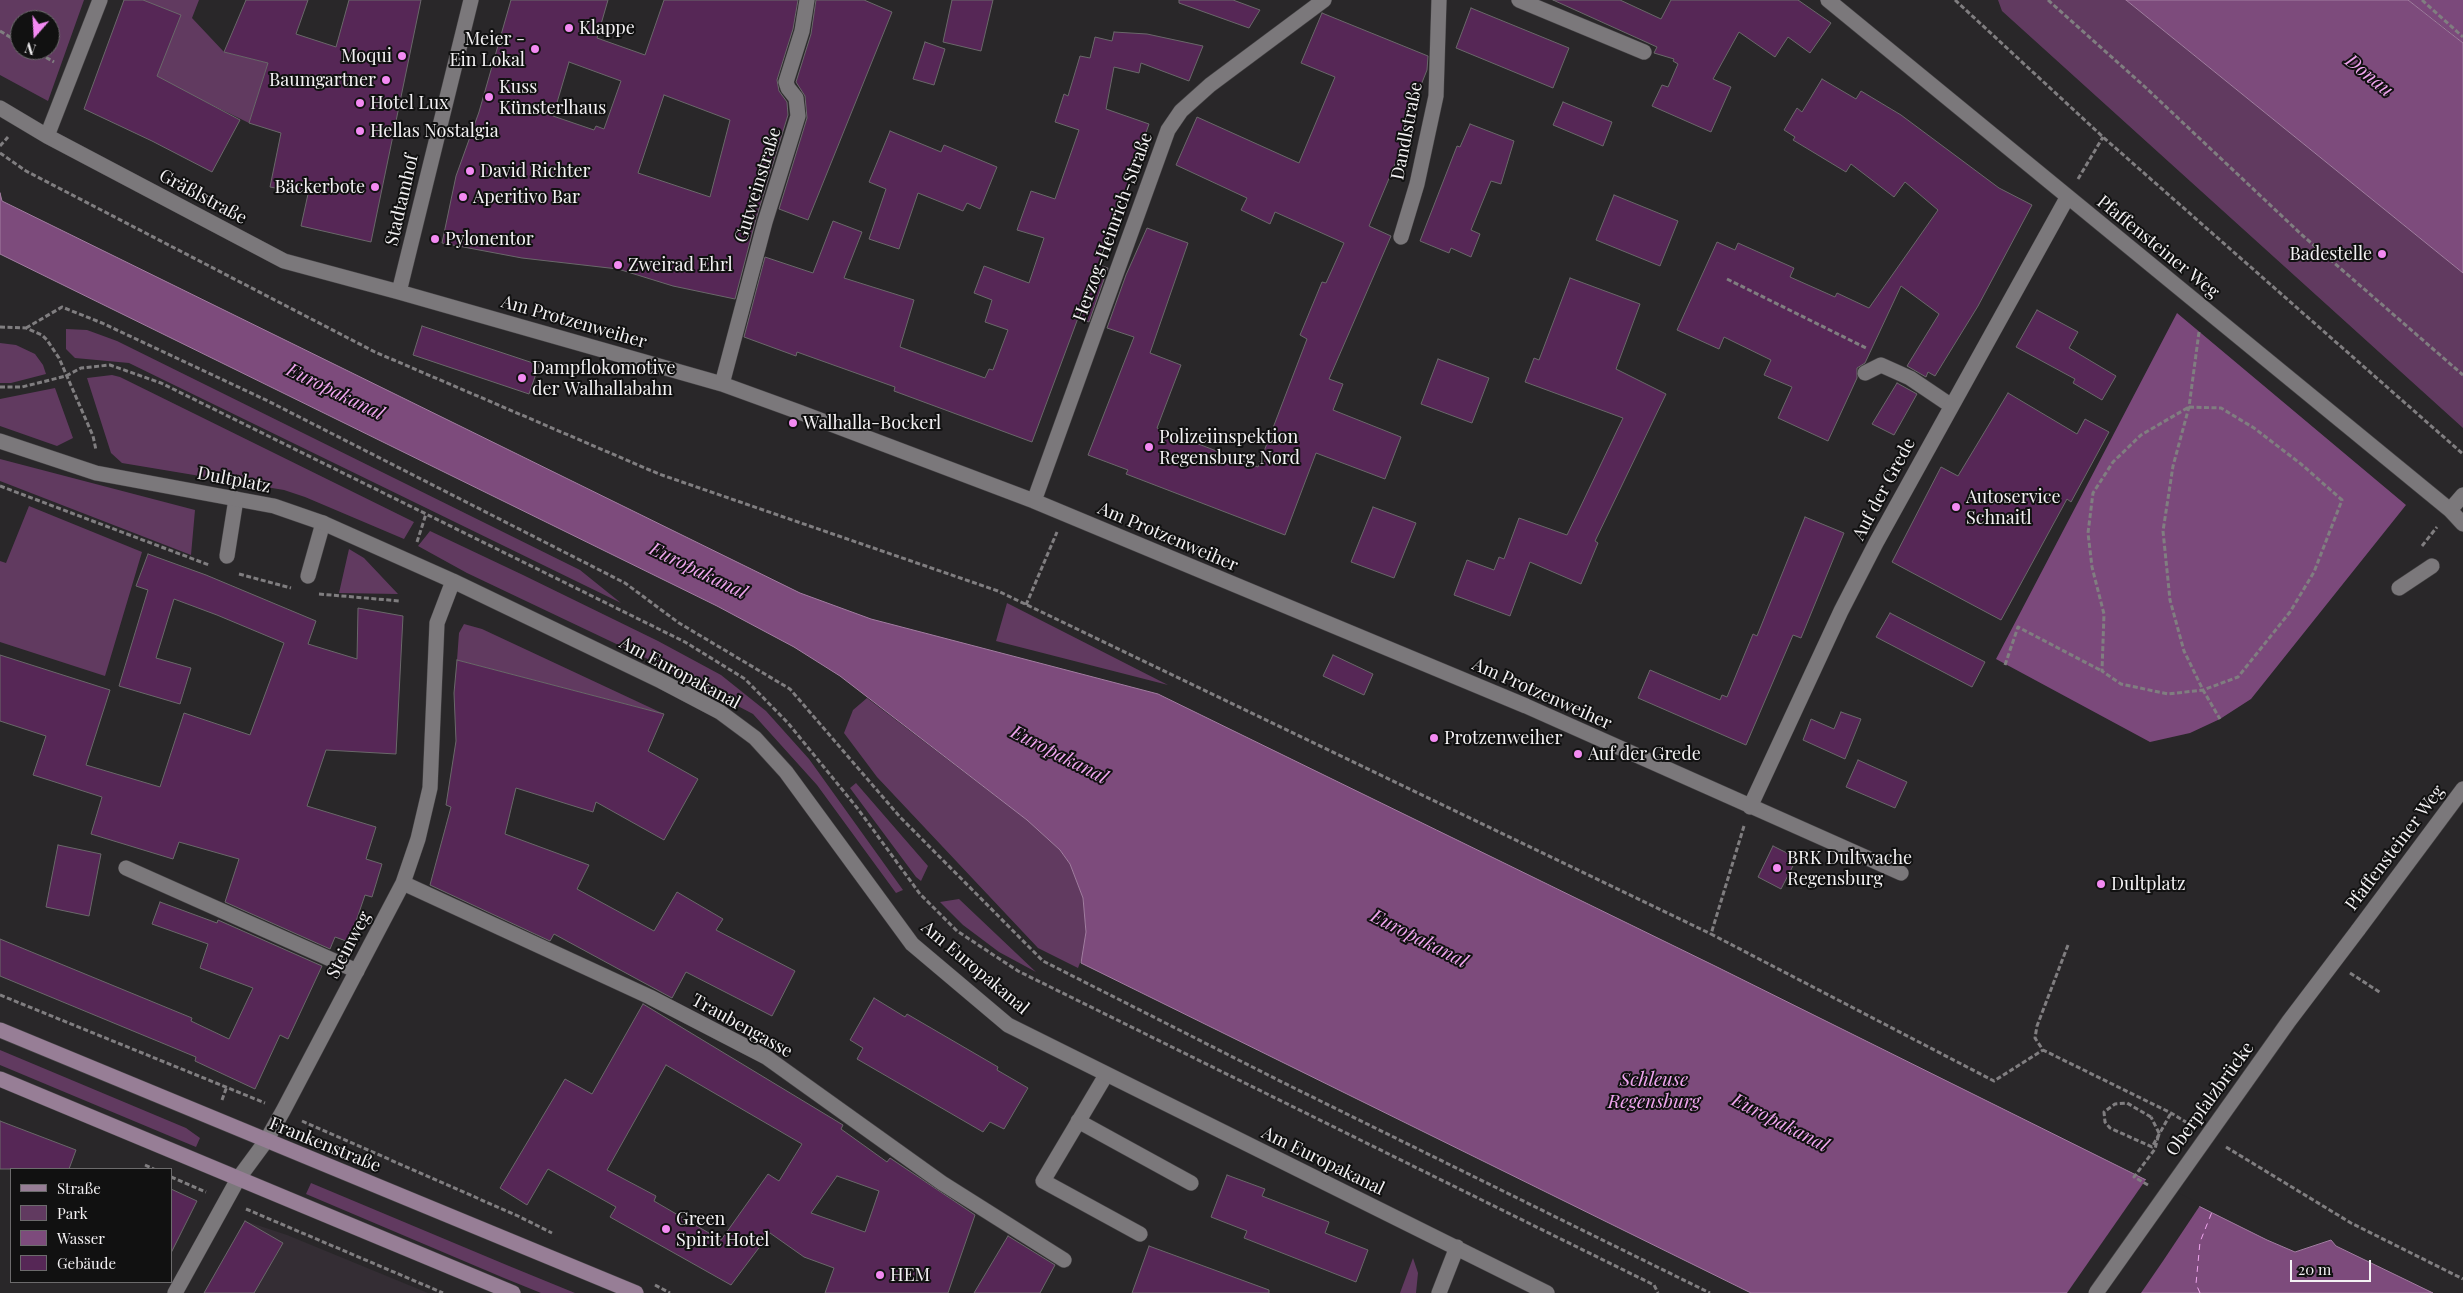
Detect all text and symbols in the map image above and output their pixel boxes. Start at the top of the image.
north arrow [10,10,60,60]
place label: Klappe [579,17,635,39]
marker: Klappe [563,22,575,34]
place label: Meier - Ein Lokal [449,28,525,70]
text: N [22,38,38,59]
marker: Meier - Ein Lokal [529,43,541,55]
place label: Moqui [341,45,392,67]
marker: Moqui [396,50,408,62]
water label: Donau [2341,50,2397,102]
place label: Baumgartner [269,69,376,91]
marker: Baumgartner [380,74,392,86]
place label: Kuss Künsterlhaus [499,76,606,118]
street label: Dandlstraße [1387,80,1427,182]
marker: Kuss Künsterlhaus [483,91,495,103]
place label: Hotel Lux [370,92,449,114]
marker: Hotel Lux [354,97,366,109]
place label: Hellas Nostalgia [370,120,499,142]
marker: Hellas Nostalgia [354,125,366,137]
street label: Gutweinstraße [730,125,786,245]
street label: Herzog-Heinrich-Straße [1069,129,1157,325]
street label: Stadtamhof [381,152,423,248]
place label: David Richter [480,160,591,182]
street label: Gräßlstraße [155,165,251,229]
marker: David Richter [464,165,476,177]
place label: Bäckerbote [274,176,365,198]
marker: Bäckerbote [369,181,381,193]
place label: Aperitivo Bar [473,186,580,208]
marker: Aperitivo Bar [457,191,469,203]
street label: Pfaffensteiner Weg [2092,191,2224,303]
place label: Pylonentor [445,228,534,250]
marker: Pylonentor [429,233,441,245]
place label: Badestelle [2290,243,2372,265]
marker: Badestelle [2376,248,2388,260]
place label: Zweirad Ehrl [628,254,733,276]
marker: Zweirad Ehrl [612,259,624,271]
street label: Am Protzenweiher [499,291,649,353]
place label: Dampflokomotive der Walhallabahn [532,357,676,399]
water label: Europakanal [283,359,387,425]
marker: Dampflokomotive der Walhallabahn [516,372,528,384]
place label: Walhalla-Bockerl [803,412,941,434]
marker: Walhalla-Bockerl [787,417,799,429]
place label: Polizeiinspektion Regensburg Nord [1159,426,1300,468]
street label: Auf der Grede [1848,434,1920,544]
marker: Polizeiinspektion Regensburg Nord [1143,441,1155,453]
street label: Dultplatz [195,462,273,498]
place label: Autoservice Schnaitl [1966,486,2061,528]
street label: Am Protzenweiher [1095,498,1241,576]
marker: Autoservice Schnaitl [1950,501,1962,513]
water label: Europakanal [646,538,750,604]
street label: Am Europakanal [616,632,744,714]
street label: Am Protzenweiher [1469,654,1615,734]
water label: Europakanal [1007,721,1111,789]
place label: Protzenweiher [1444,727,1562,749]
marker: Protzenweiher [1428,732,1440,744]
place label: Auf der Grede [1588,743,1701,765]
marker: Auf der Grede [1572,748,1584,760]
street label: Pfaffensteiner Weg [2341,781,2449,915]
place label: BRK Dultwache Regensburg [1787,847,1912,890]
marker: BRK Dultwache Regensburg [1771,862,1783,874]
place label: Dultplatz [2111,873,2186,895]
marker: Dultplatz [2095,878,2107,890]
water label: Europakanal [1367,905,1471,973]
street label: Steinweg [322,908,376,982]
street label: Am Europakanal [917,917,1033,1019]
street label: Traubengasse [688,989,796,1063]
street label: Oberpfalzbrücke [2161,1038,2259,1160]
water label: Schleuse Regensburg [1608,1069,1700,1113]
water label: Europakanal [1728,1089,1832,1157]
street label: Frankenstraße [266,1113,384,1177]
street label: Am Europakanal [1258,1122,1388,1200]
legend [10,1168,172,1283]
text: Straße [57,1178,101,1198]
text: Park [57,1203,88,1223]
place label: Green Spirit Hotel [676,1208,769,1250]
marker: Green Spirit Hotel [660,1223,672,1235]
text: Wasser [57,1228,105,1248]
scale bar [2293,1250,2374,1282]
text: Gebäude [57,1253,116,1273]
text: 20 m [2298,1259,2331,1279]
place label: HEM [890,1264,930,1286]
marker: HEM [874,1269,886,1281]

